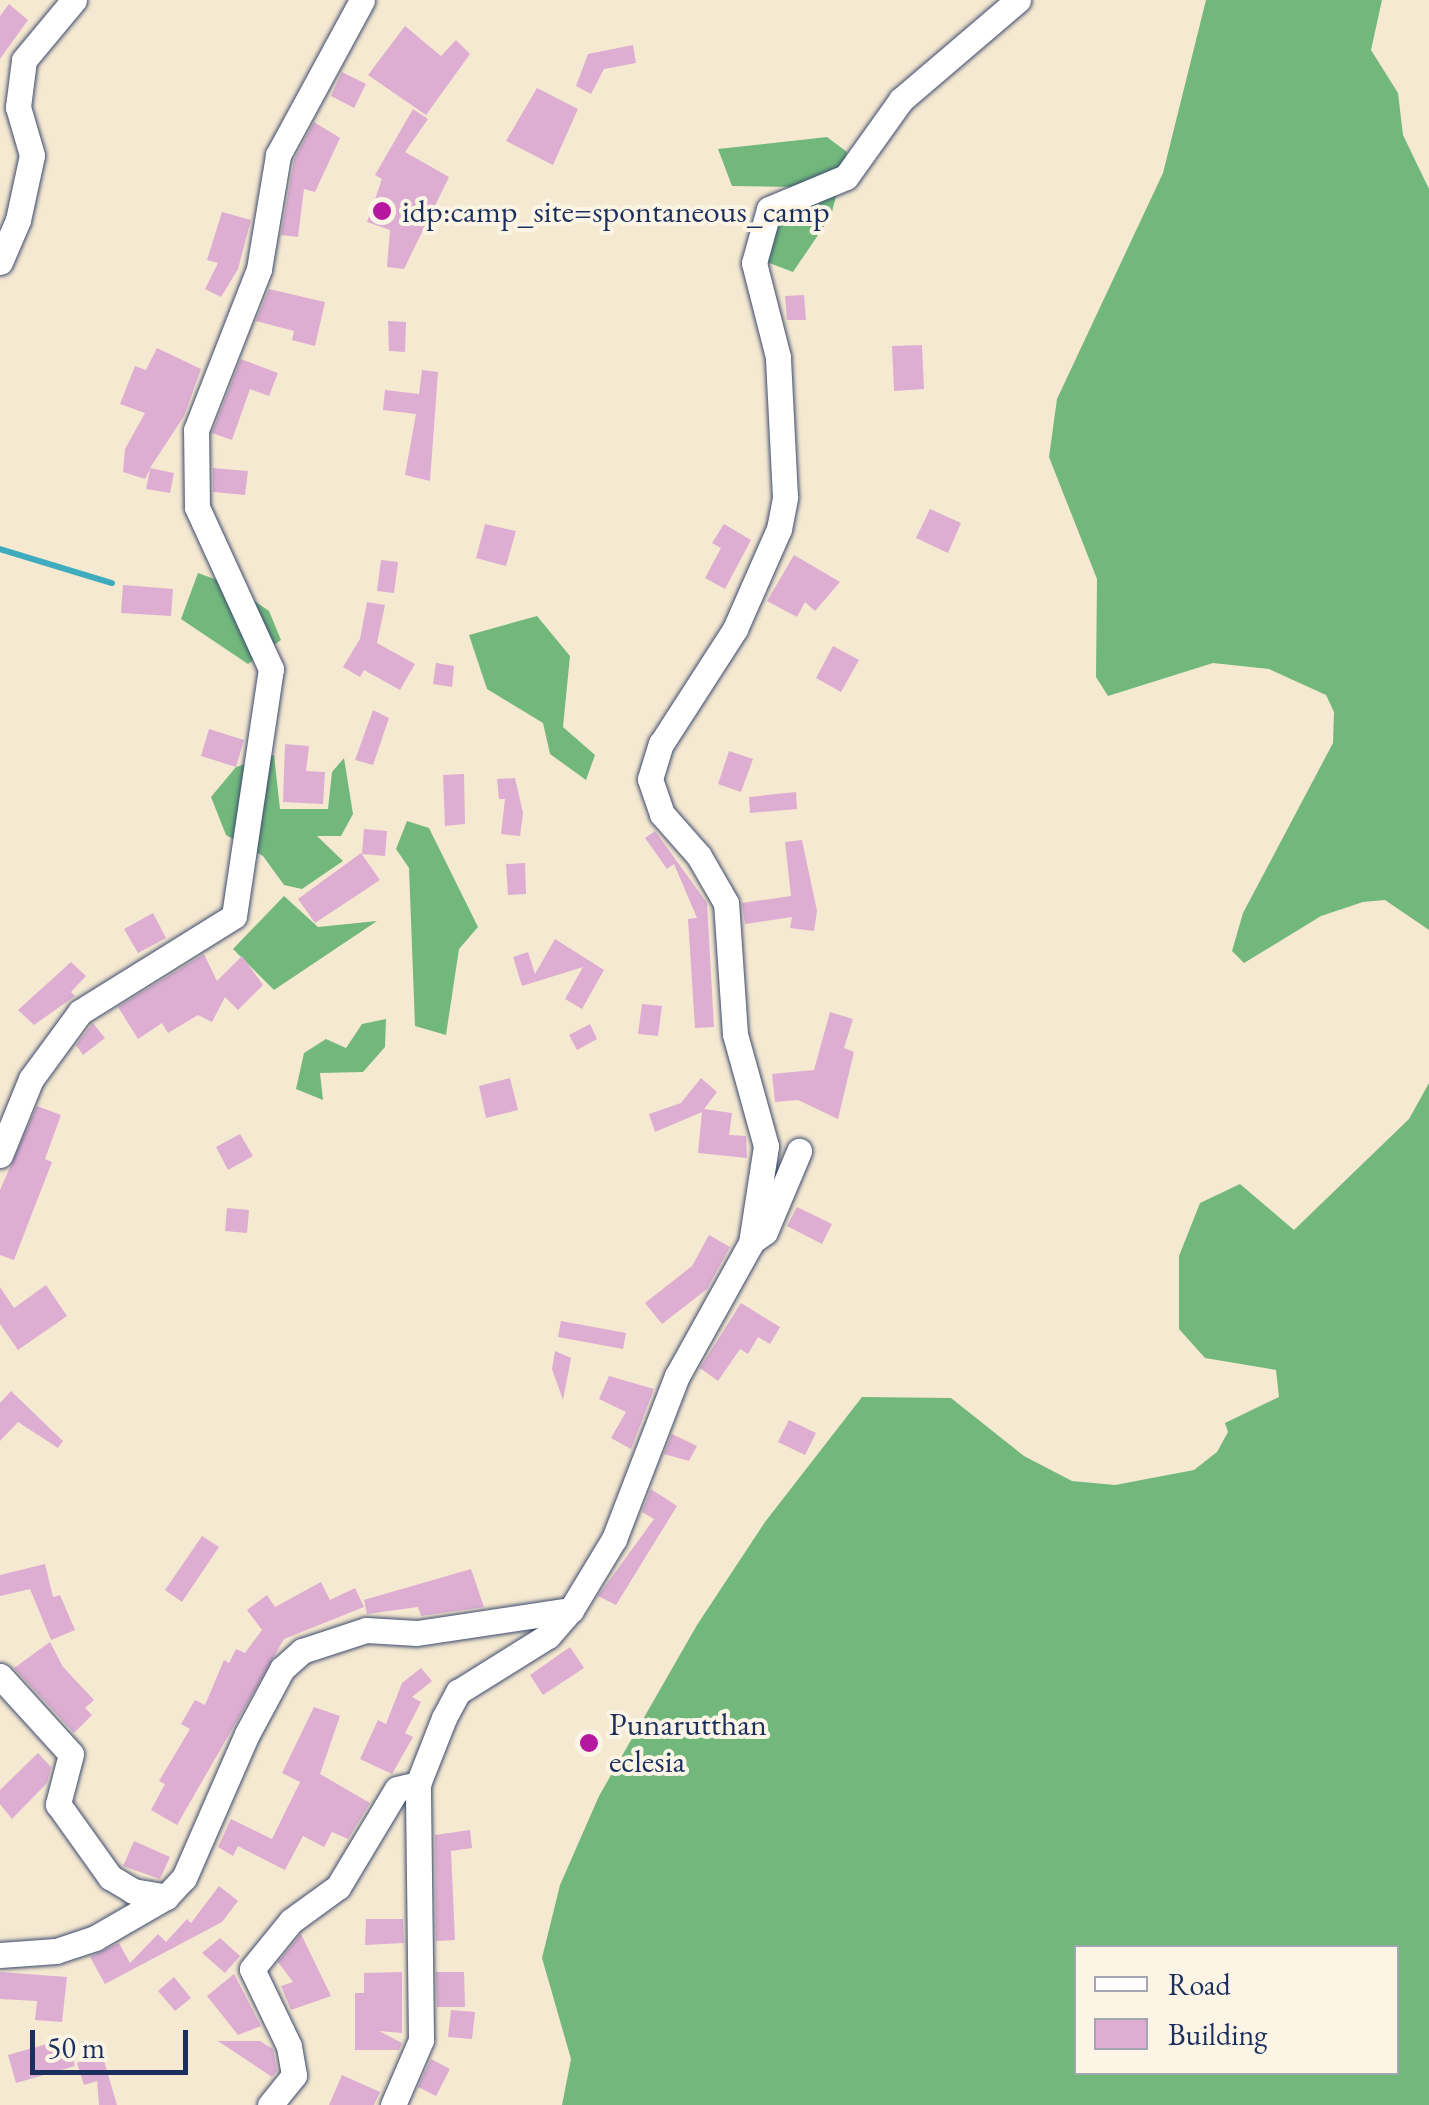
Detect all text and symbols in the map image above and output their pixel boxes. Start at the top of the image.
place label: idp:camp_site=spontaneous_camp [402,192,830,230]
marker: idp:camp_site=spontaneous_camp [371,200,393,222]
place label: Punarutthan eclesia [609,1706,767,1781]
marker: Punarutthan eclesia [578,1732,600,1754]
legend [1074,1945,1399,2075]
text: Road [1168,1965,1231,2004]
scale bar [35,2010,192,2072]
text: Building [1168,2015,1267,2054]
text: 50 m [47,2028,105,2067]

